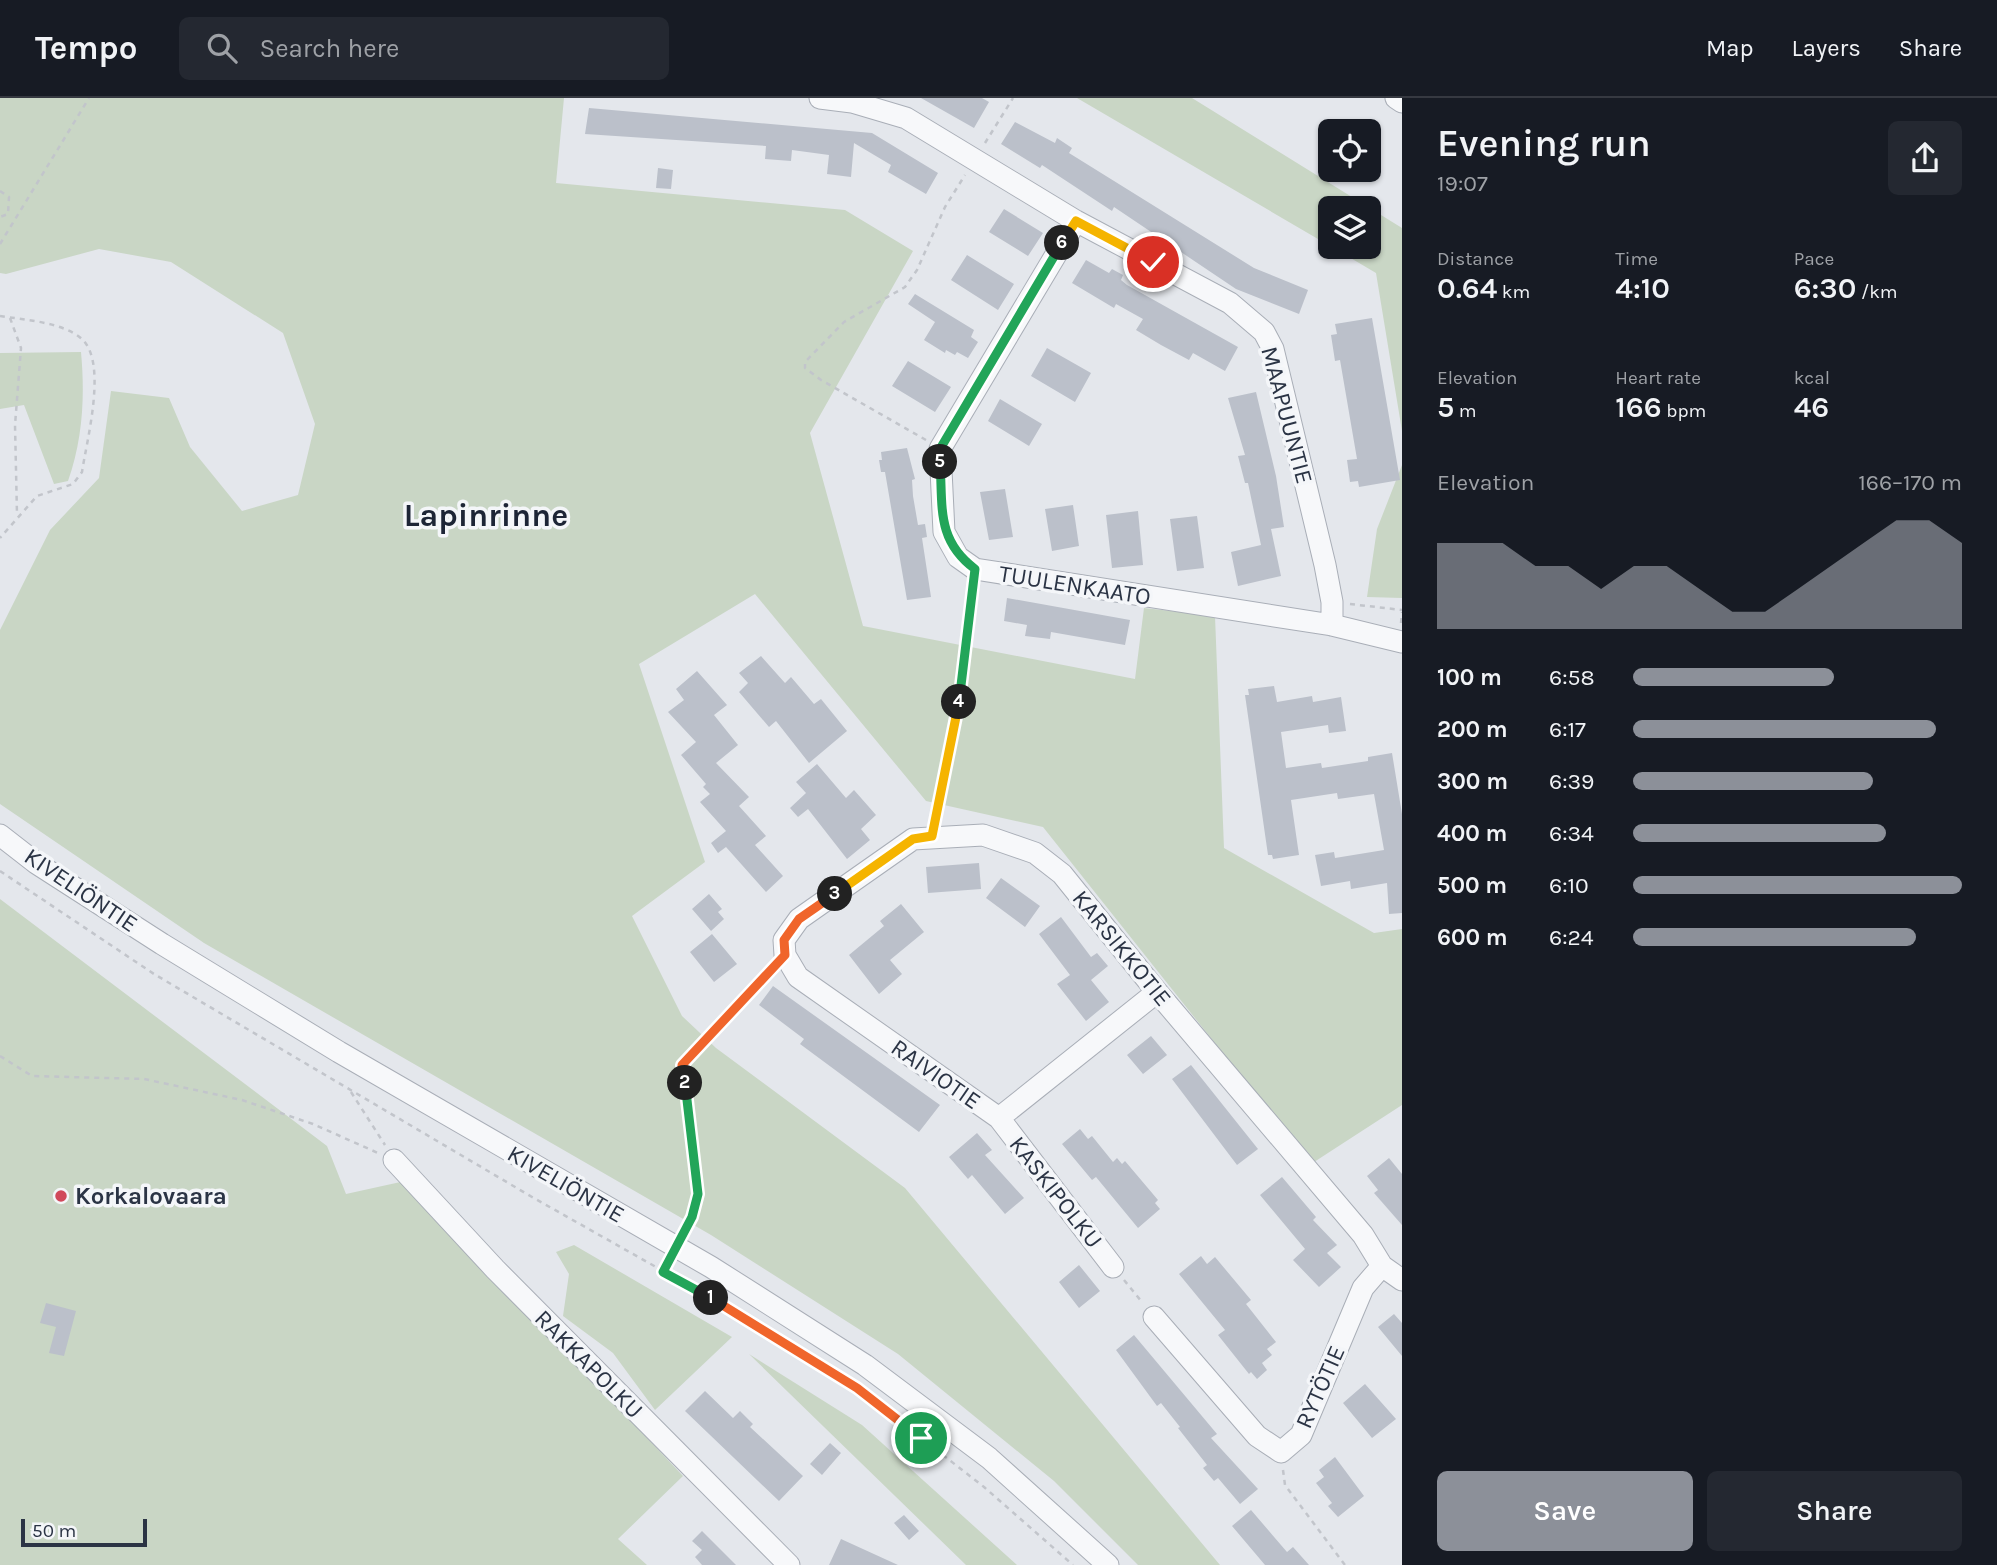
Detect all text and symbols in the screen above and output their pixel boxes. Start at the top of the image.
search box [179,17,669,80]
text: Tempo [35,29,137,67]
icon: search [203,29,241,67]
text: Search here [259,33,399,64]
text: Map [1706,34,1754,62]
text: Layers [1792,34,1861,62]
text: Share [1899,34,1962,62]
map controls [1318,119,1381,259]
button: locate [1318,119,1381,182]
text: Evening run [1437,121,1651,166]
button: share [1888,121,1962,195]
text: 19:07 [1437,170,1488,197]
button: layers [1318,196,1381,259]
pin: 6 [1044,226,1080,260]
text: 6 [1056,231,1067,253]
pin [1123,232,1183,292]
icon: check [1134,243,1172,281]
text: Distance [1437,248,1514,270]
text: Time [1615,248,1658,270]
text: Pace [1794,248,1834,270]
text: 0.64 [1437,270,1497,306]
text: 4:10 [1615,270,1670,306]
text: 6:30 [1794,270,1856,306]
text: km [1497,281,1530,303]
text: /km [1856,281,1898,303]
street label: MAAPUUNTIE [1255,343,1319,487]
text: Elevation [1437,367,1517,389]
text: Heart rate [1615,367,1701,389]
text: kcal [1794,367,1830,389]
text: 5 [1437,389,1454,425]
text: 166 [1615,389,1662,425]
text: 46 [1794,389,1829,425]
text: m [1454,400,1477,422]
text: bpm [1662,400,1706,422]
pin: 5 [922,444,958,480]
text: 5 [934,450,945,472]
text: Elevation [1437,469,1534,496]
text: 166–170 m [1858,469,1962,496]
district label: Lapinrinne [404,497,568,534]
street label: TUULENKAATO [997,559,1153,611]
text: 100 m [1437,664,1502,691]
text: 6:58 [1549,664,1595,691]
pin: 4 [942,684,976,720]
text: 4 [953,690,964,712]
text: 200 m [1437,716,1508,743]
text: 6:17 [1549,716,1586,743]
text: 300 m [1437,768,1508,795]
text: 6:39 [1549,768,1594,795]
text: 400 m [1437,820,1507,847]
text: 6:34 [1549,820,1594,847]
street label: KIVELIÖNTIE [19,842,143,938]
text: 500 m [1437,872,1507,899]
text: 6:10 [1549,872,1589,899]
pin: 3 [818,876,852,912]
text: 3 [829,882,840,904]
street label: KARSIKKOTIE [1067,884,1177,1012]
text: 600 m [1437,924,1508,951]
text: 6:24 [1549,924,1594,951]
street label: RAIVIOTIE [886,1033,986,1115]
pin: 2 [668,1066,702,1100]
text: 2 [679,1071,690,1093]
street label: KASKIPOLKU [1004,1130,1108,1254]
street label: KIVELIÖNTIE [503,1139,629,1229]
place label: Korkalovaara [75,1182,227,1210]
marker: Korkalovaara [53,1188,69,1204]
pin: 1 [694,1280,728,1316]
text: 1 [707,1286,714,1308]
street label: RAKKAPOLKU [529,1304,649,1424]
street label: RYTÖTIE [1289,1341,1351,1433]
pin [891,1408,951,1468]
icon: arrive [902,1419,940,1457]
button: Save [1437,1471,1693,1551]
button: Share [1707,1471,1962,1551]
scale bar [21,1516,147,1548]
text: 50 m [32,1520,76,1542]

